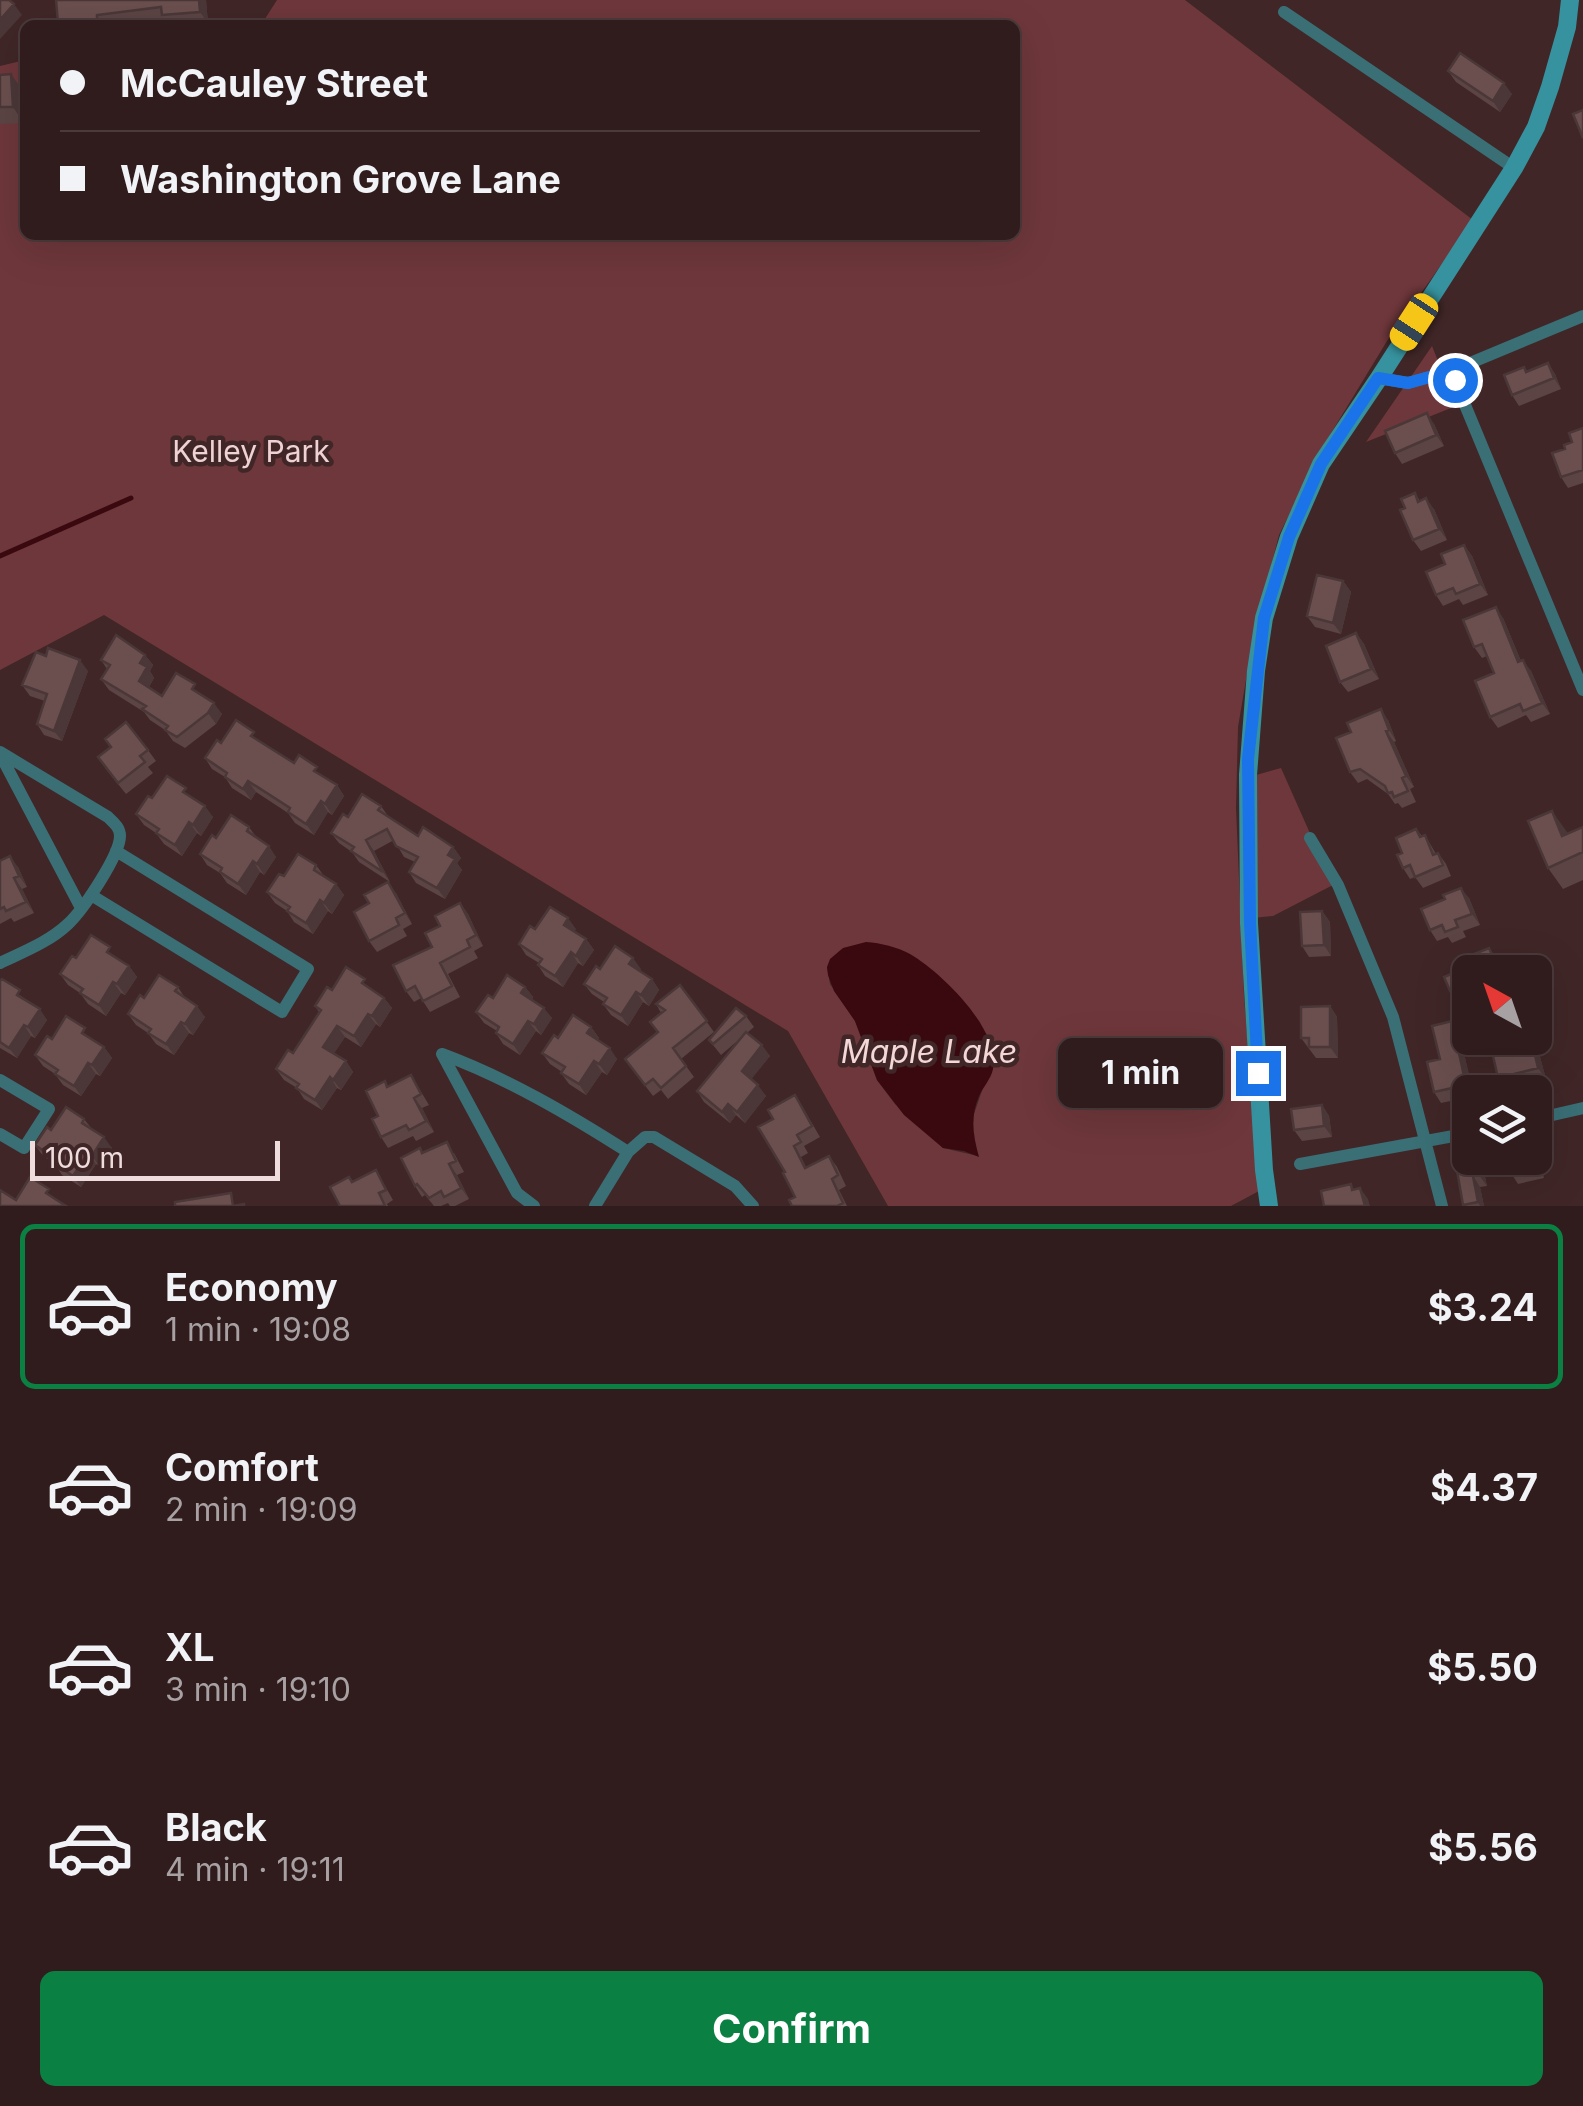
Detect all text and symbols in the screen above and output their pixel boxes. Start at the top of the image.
text: McCauley Street [120,60,428,106]
text: Washington Grove Lane [120,156,561,202]
car [1385,289,1443,355]
route start [1433,358,1478,403]
park label: Kelley Park [172,433,330,469]
north arrow [1452,955,1552,1055]
map controls [1452,955,1552,1175]
water label: Maple Lake [841,1032,1017,1071]
callout: 1 min [1058,1038,1223,1108]
route end [1236,1051,1281,1096]
text: 1 min [1101,1053,1180,1092]
button: layers [1452,1075,1552,1175]
scale bar [30,1136,280,1180]
text: 100 m [45,1141,124,1175]
icon: car [45,1262,135,1352]
text: Economy [165,1264,338,1310]
text: $3.24 [1428,1284,1538,1330]
text: 1 min · 19:08 [165,1310,351,1349]
icon: car [45,1442,135,1532]
text: Comfort [165,1444,319,1490]
text: $4.37 [1430,1464,1538,1510]
text: 2 min · 19:09 [165,1490,358,1529]
icon: car [45,1622,135,1712]
text: XL [165,1624,215,1670]
text: $5.50 [1427,1644,1538,1690]
text: 3 min · 19:10 [165,1670,351,1709]
icon: car [45,1802,135,1892]
text: Black [165,1804,267,1850]
text: $5.56 [1428,1824,1538,1870]
text: 4 min · 19:11 [165,1850,345,1889]
button: Confirm [40,1971,1543,2086]

